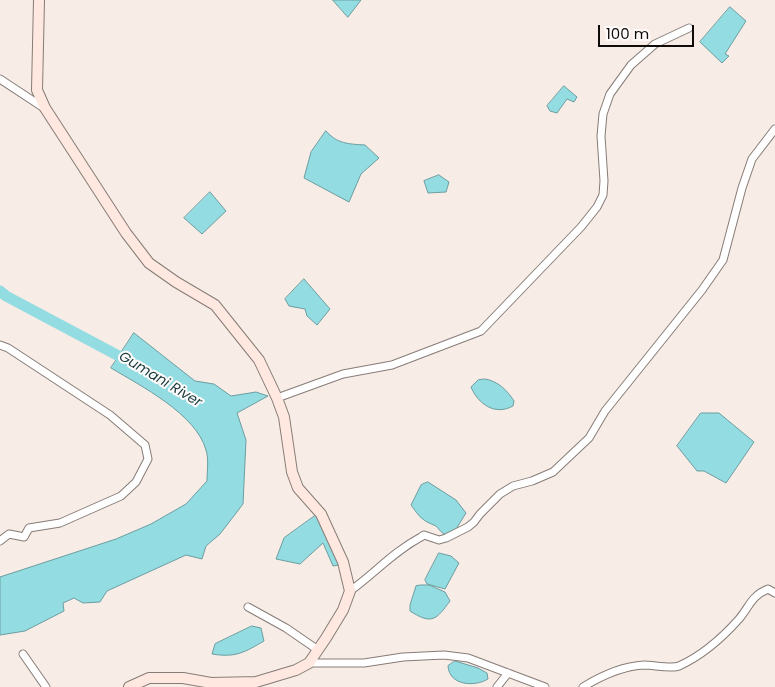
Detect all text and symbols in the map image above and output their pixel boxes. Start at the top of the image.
scale bar [600,15,696,47]
text: 100 m [606,23,649,44]
water label: Gumani River [115,349,205,411]

